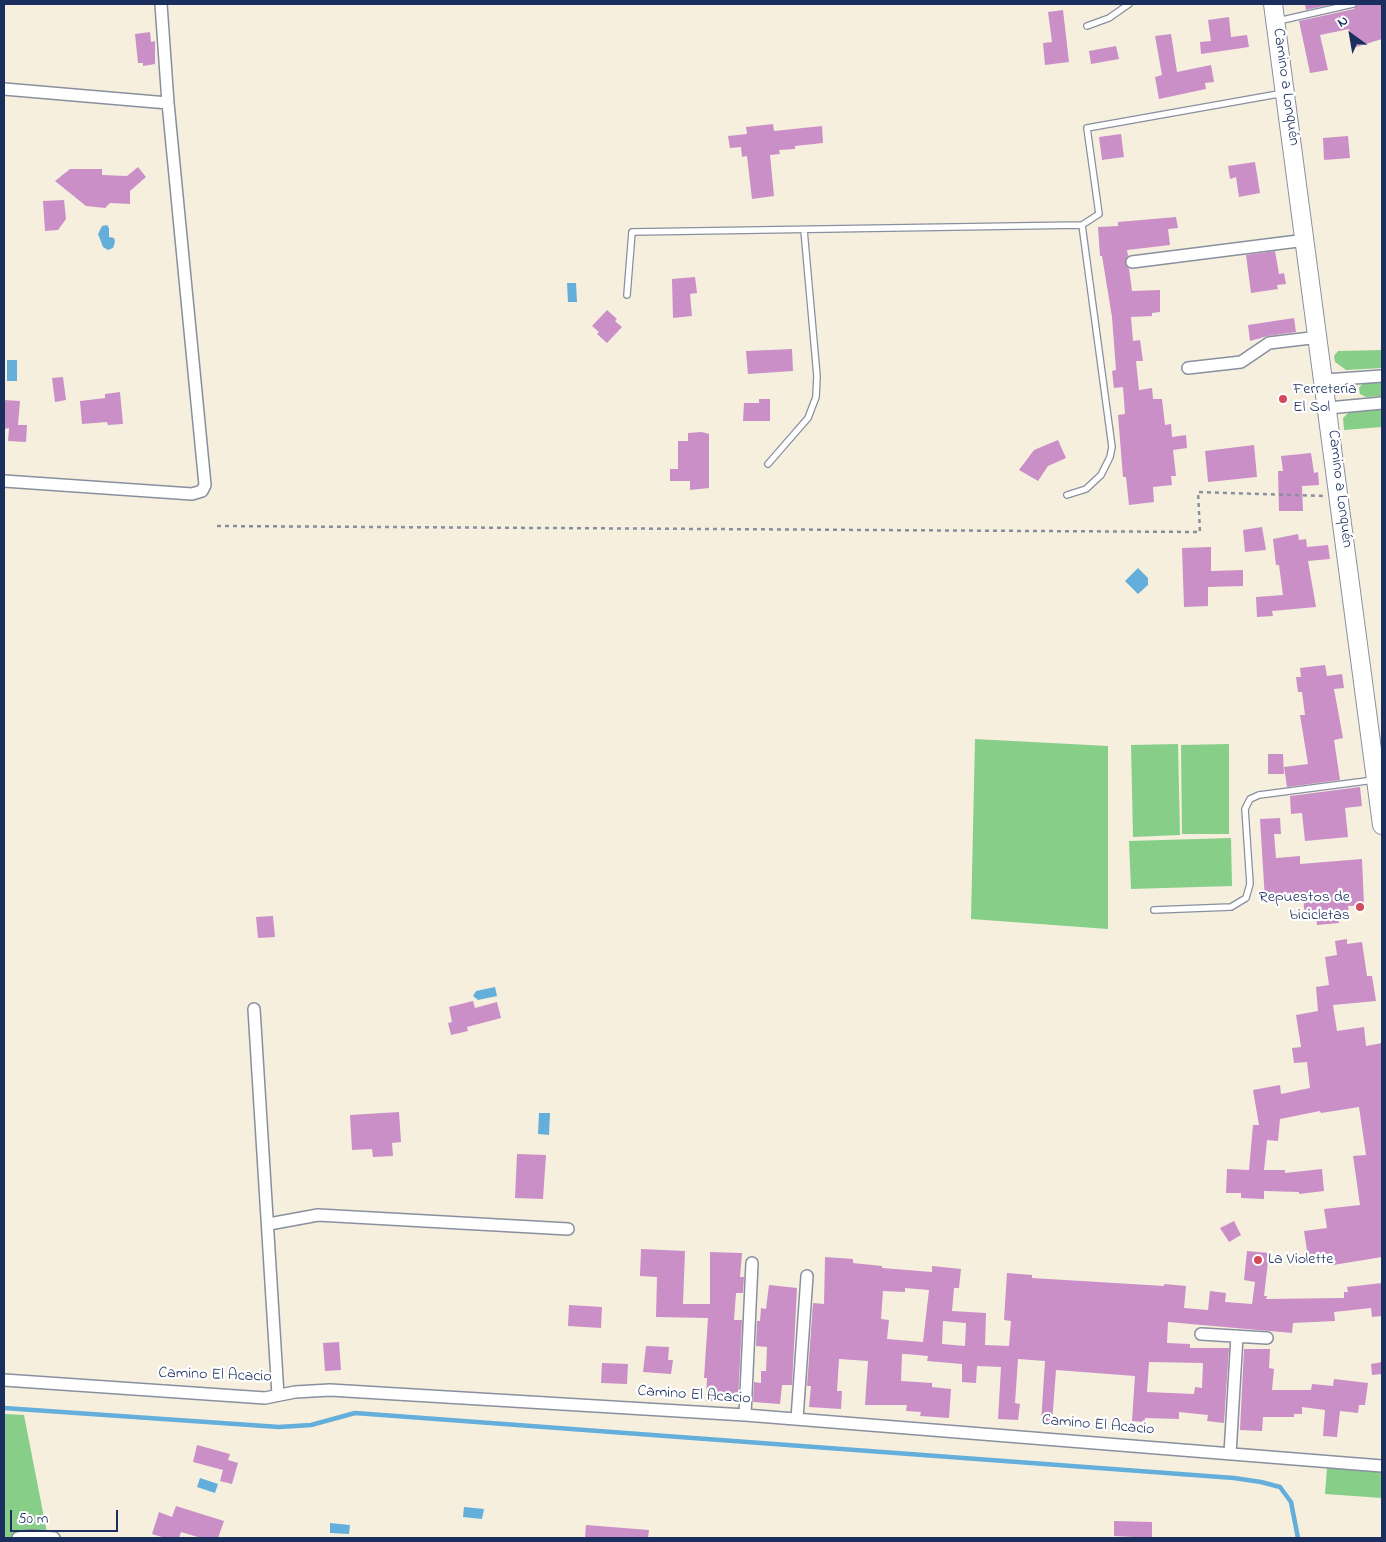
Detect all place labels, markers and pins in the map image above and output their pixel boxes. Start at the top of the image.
place label: Ferretería El Sol [1293,380,1357,418]
marker: Ferretería El Sol [1277,393,1289,405]
place label: Repuestos de bicicletas [1259,888,1350,926]
marker: Repuestos de bicicletas [1354,901,1366,913]
place label: La Violette [1268,1250,1333,1270]
marker: La Violette [1252,1254,1264,1266]

